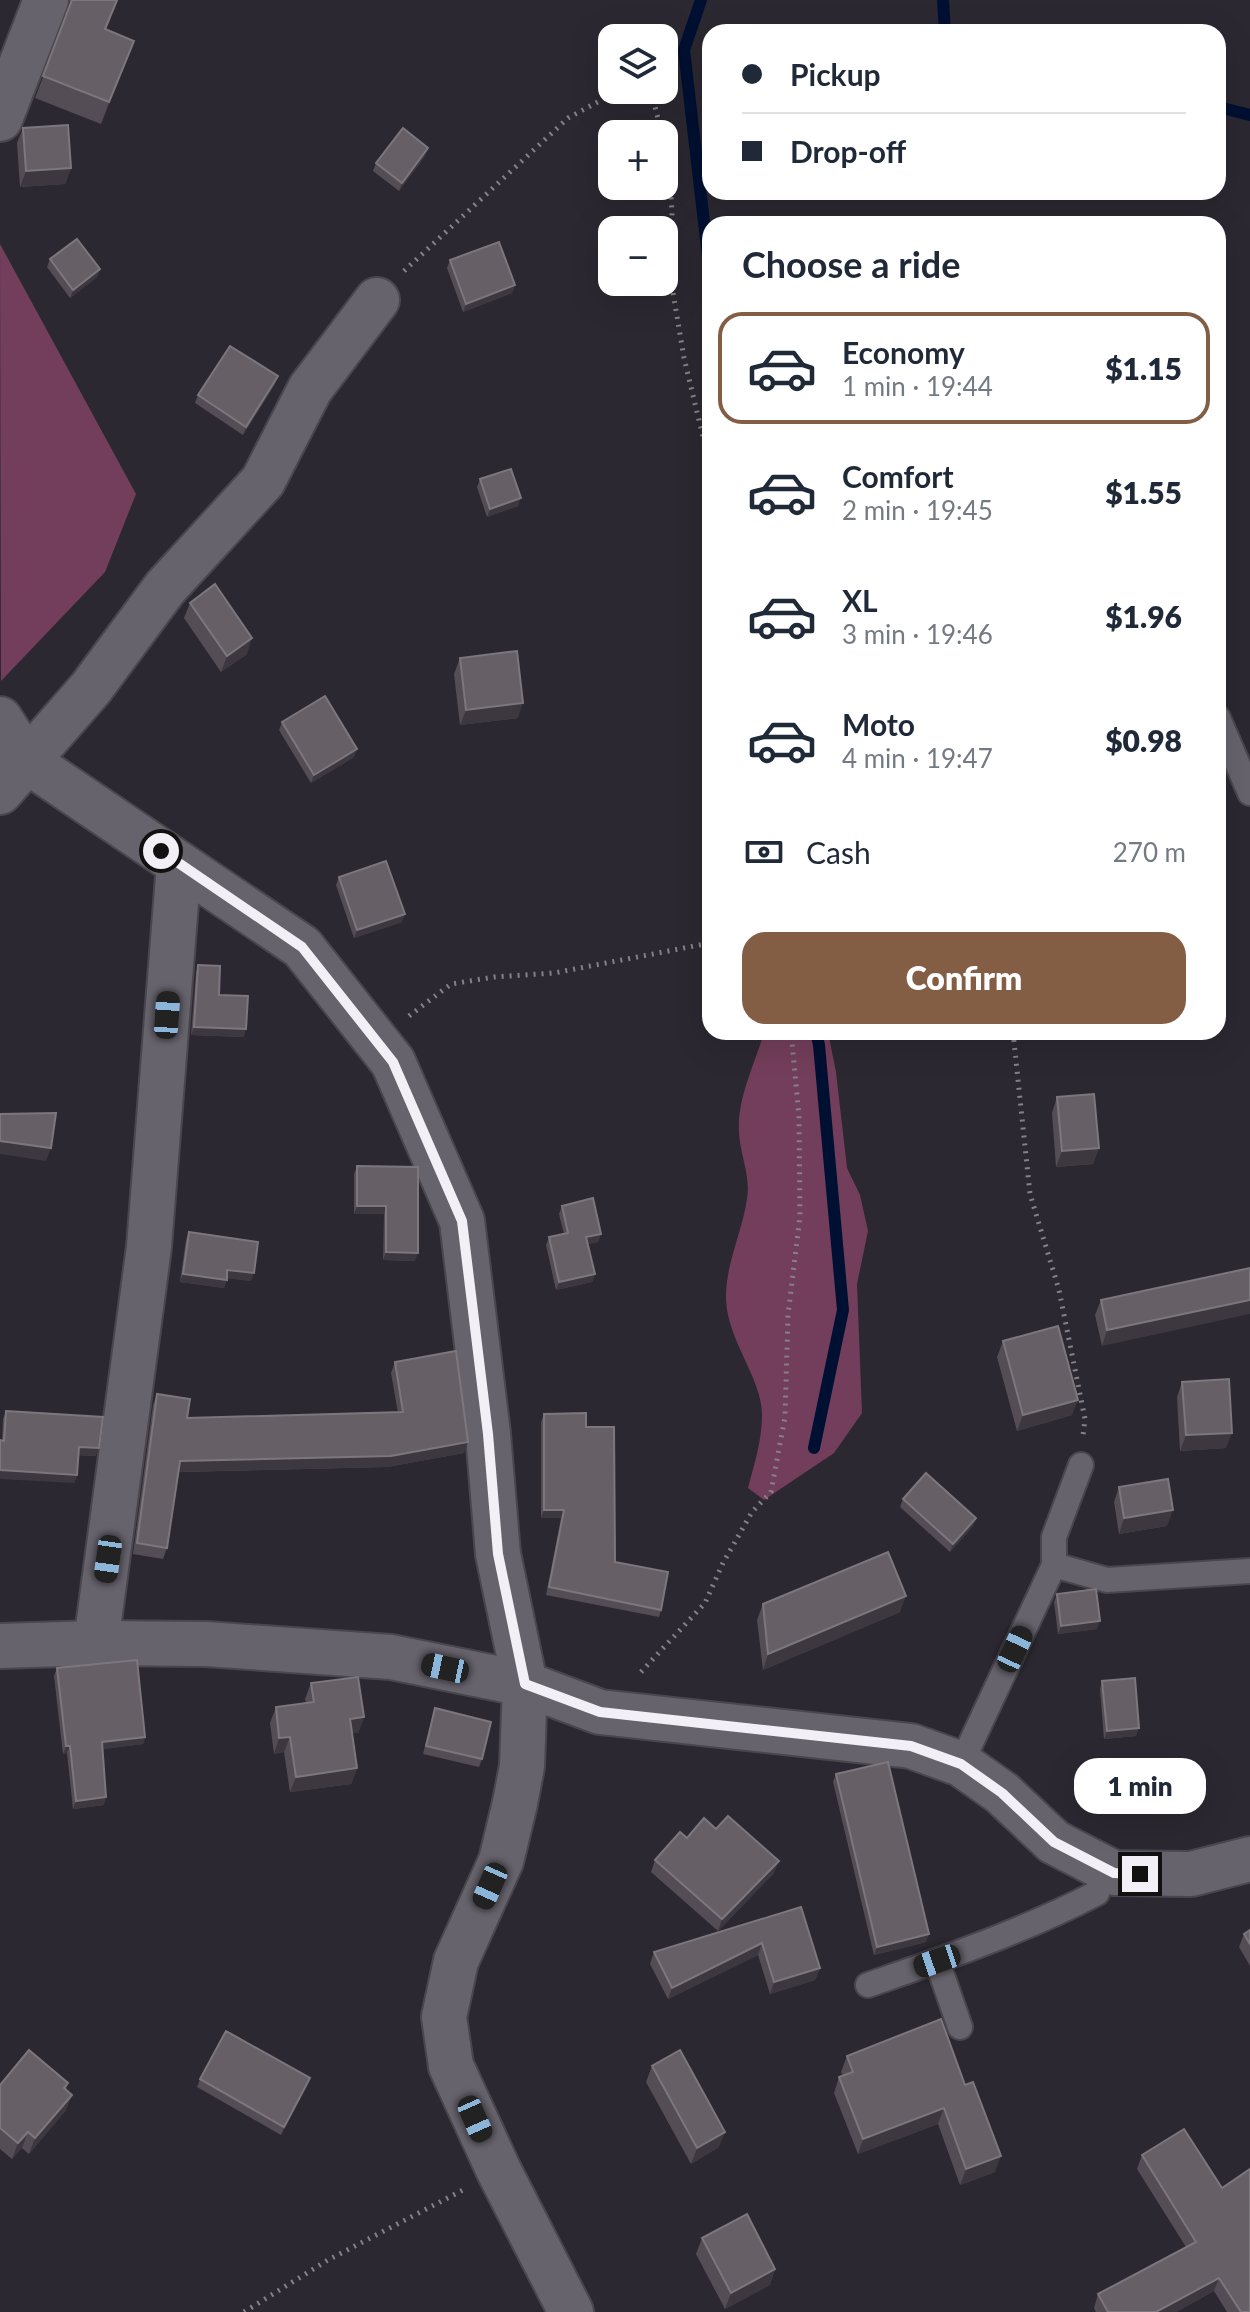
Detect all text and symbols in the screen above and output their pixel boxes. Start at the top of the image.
map controls [598,24,678,296]
button: layers [598,24,678,104]
text: Pickup [790,56,881,92]
button: + [598,120,678,200]
text: Drop-off [790,133,906,169]
button: − [598,216,678,296]
text: Choose a ride [742,242,961,286]
icon: car [746,332,818,404]
text: Economy [842,334,965,370]
text: $1.15 [1105,350,1182,386]
text: 1 min · 19:44 [842,370,993,402]
icon: car [746,456,818,528]
text: Comfort [842,458,954,494]
text: $1.55 [1105,474,1182,510]
text: 2 min · 19:45 [842,494,993,526]
icon: car [746,580,818,652]
text: XL [842,582,878,618]
text: $1.96 [1105,598,1182,634]
text: 3 min · 19:46 [842,618,993,650]
icon: car [746,704,818,776]
text: Moto [842,706,915,742]
text: $0.98 [1105,722,1182,758]
text: 4 min · 19:47 [842,742,993,774]
icon: cash [742,830,786,874]
route start [143,833,179,869]
text: Cash [806,834,871,870]
text: 270 m [1113,836,1186,868]
button: Confirm [742,932,1186,1024]
car [153,990,181,1040]
car [93,1534,123,1584]
car [994,1622,1036,1676]
car [419,1651,471,1685]
callout: 1 min [1074,1758,1206,1814]
text: 1 min [1108,1770,1172,1802]
route end [1122,1856,1158,1892]
car [469,1859,511,1913]
car [910,1942,964,1980]
car [454,2092,496,2146]

